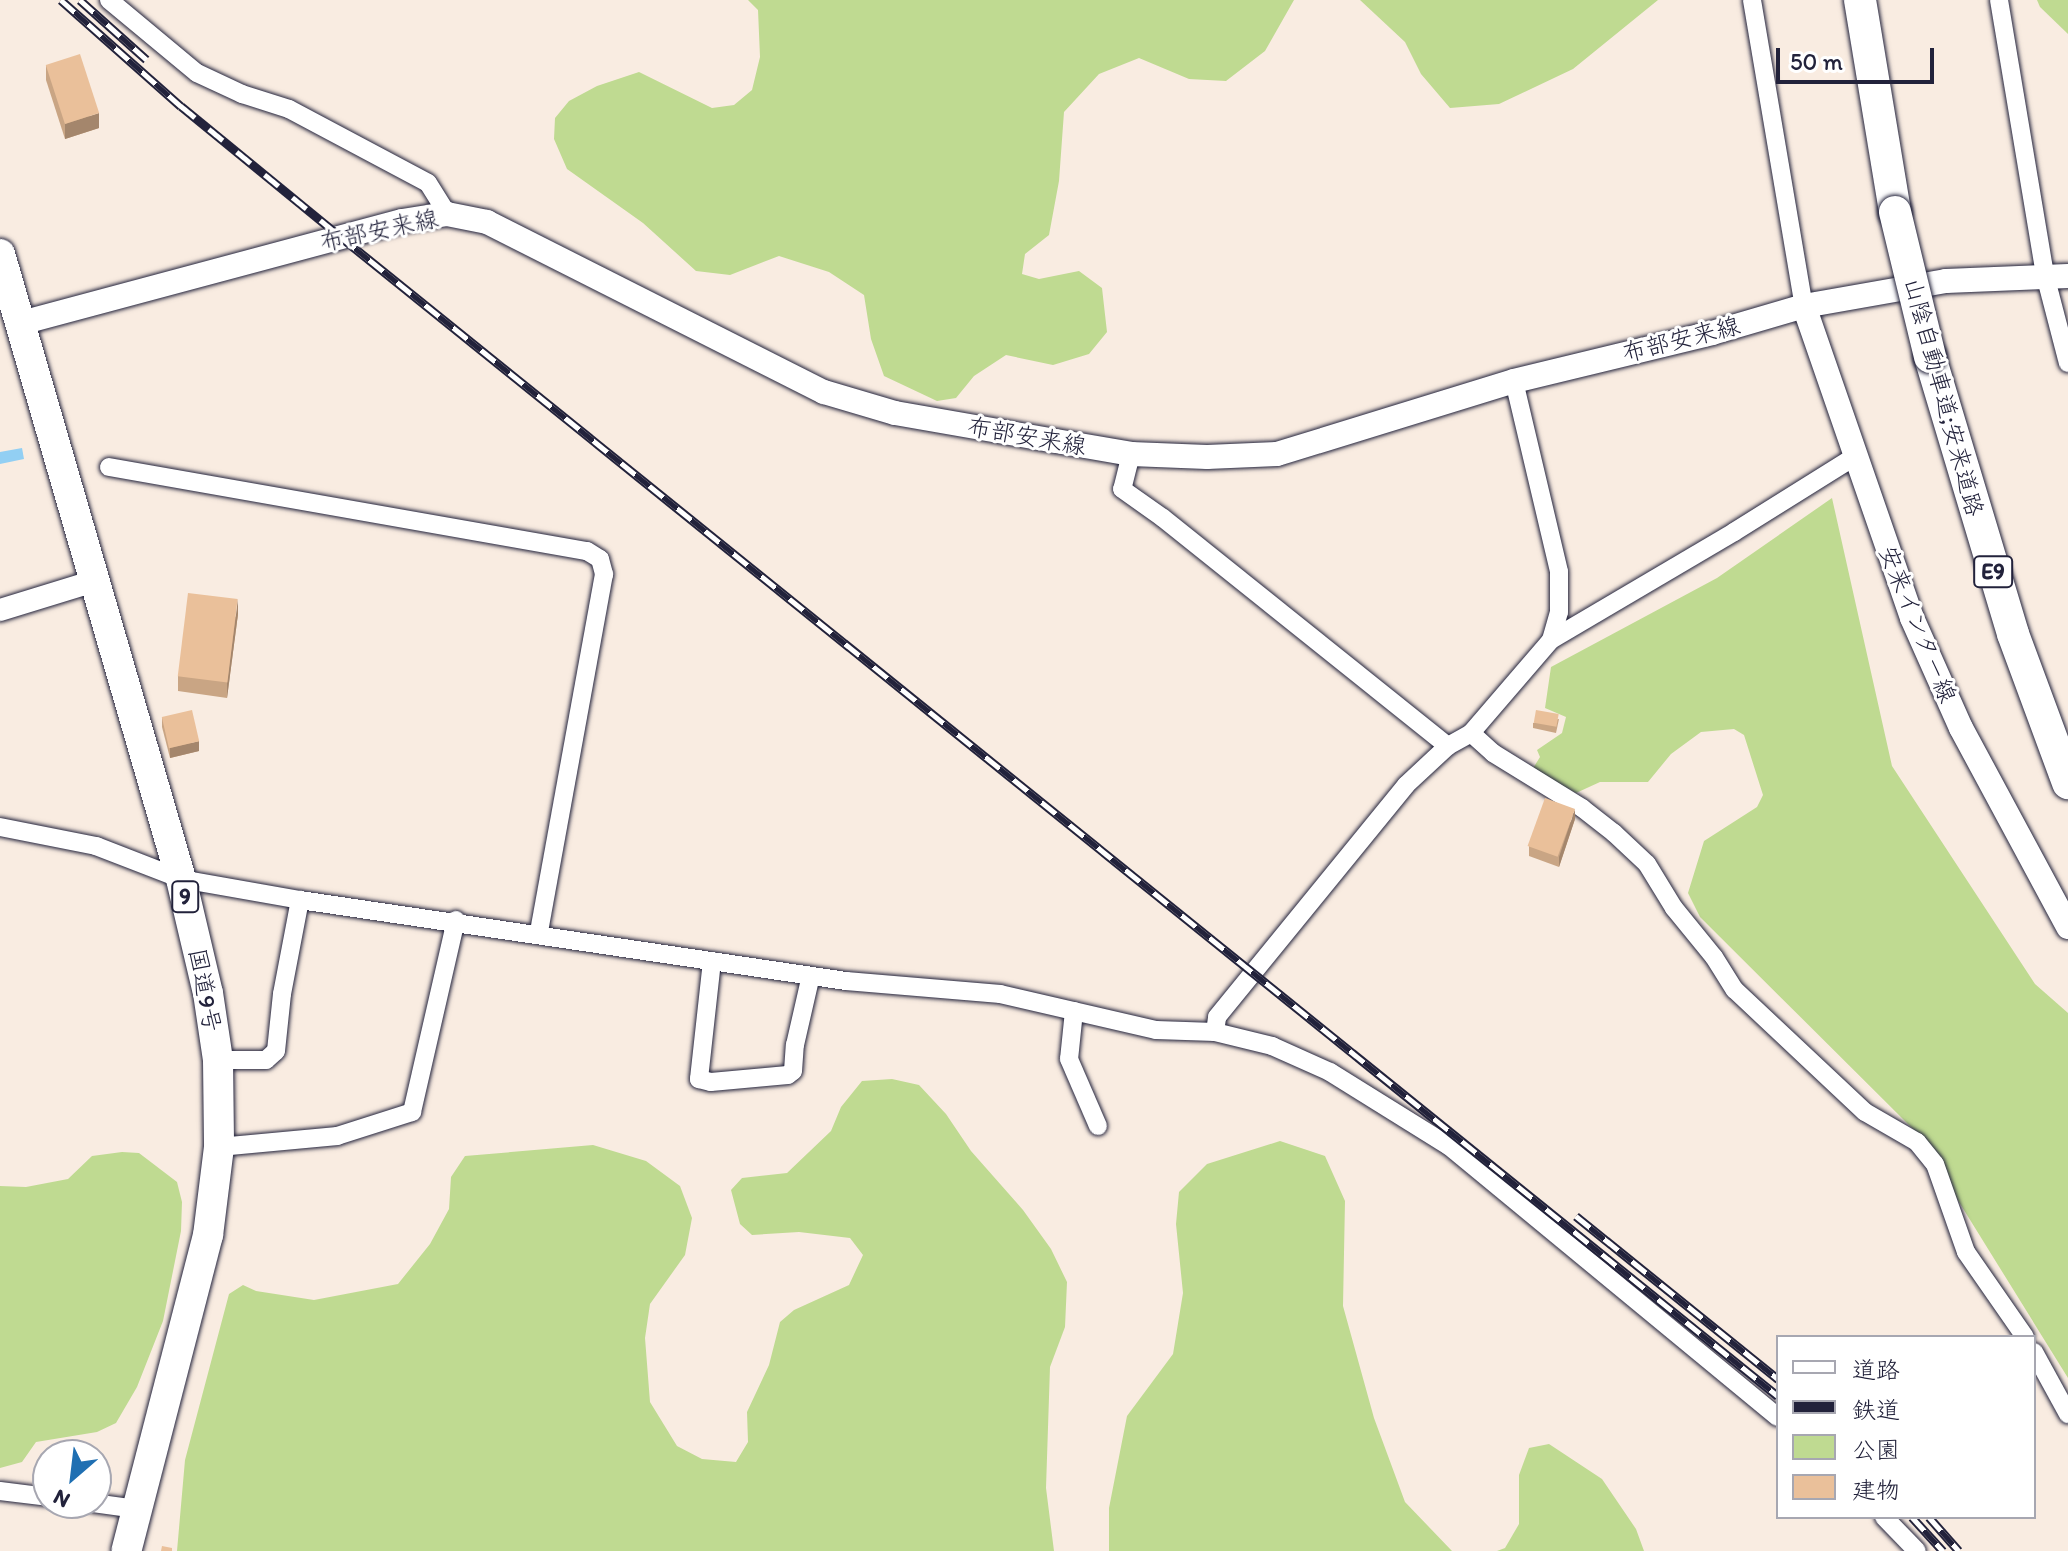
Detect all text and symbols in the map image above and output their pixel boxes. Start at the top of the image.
scale bar [1780,32,1938,82]
text: 50 m [1790,47,1843,76]
street label: 布部安来線 [317,203,441,257]
street label: 山陰自動車道;安来道路 [1898,274,1990,520]
street label: 布部安来線 [1619,311,1743,367]
street label: 布部安来線 [965,411,1089,461]
street label: 安来インター線 [1873,541,1963,707]
road number: E9 [1973,554,2013,590]
road number: 9 [171,879,199,915]
street label: 国道9号 [183,946,227,1034]
legend [1776,1335,2036,1519]
text: 道路 [1852,1355,1900,1384]
text: 鉄道 [1852,1395,1900,1424]
text: 公園 [1852,1435,1900,1464]
north arrow [32,1439,112,1519]
text: 建物 [1852,1475,1900,1504]
text: N [49,1483,74,1514]

